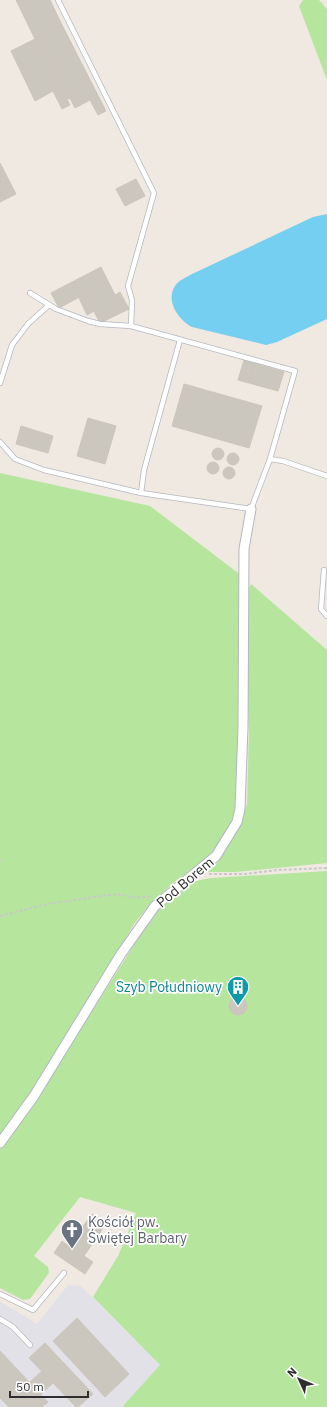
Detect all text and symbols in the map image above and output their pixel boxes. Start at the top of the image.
street label: Pod Borem [153,853,217,911]
building icon: Szyb Południowy [225,974,251,1007]
place label: Szyb Południowy [116,978,222,996]
place label: Kościół pw. Świętej Barbary [88,1213,187,1247]
church icon: Kościół pw. Świętej Barbary [59,1217,85,1250]
north arrow [279,1359,319,1399]
text: N [284,1364,300,1380]
scale bar [10,1373,88,1399]
text: 50 m [16,1379,44,1394]

